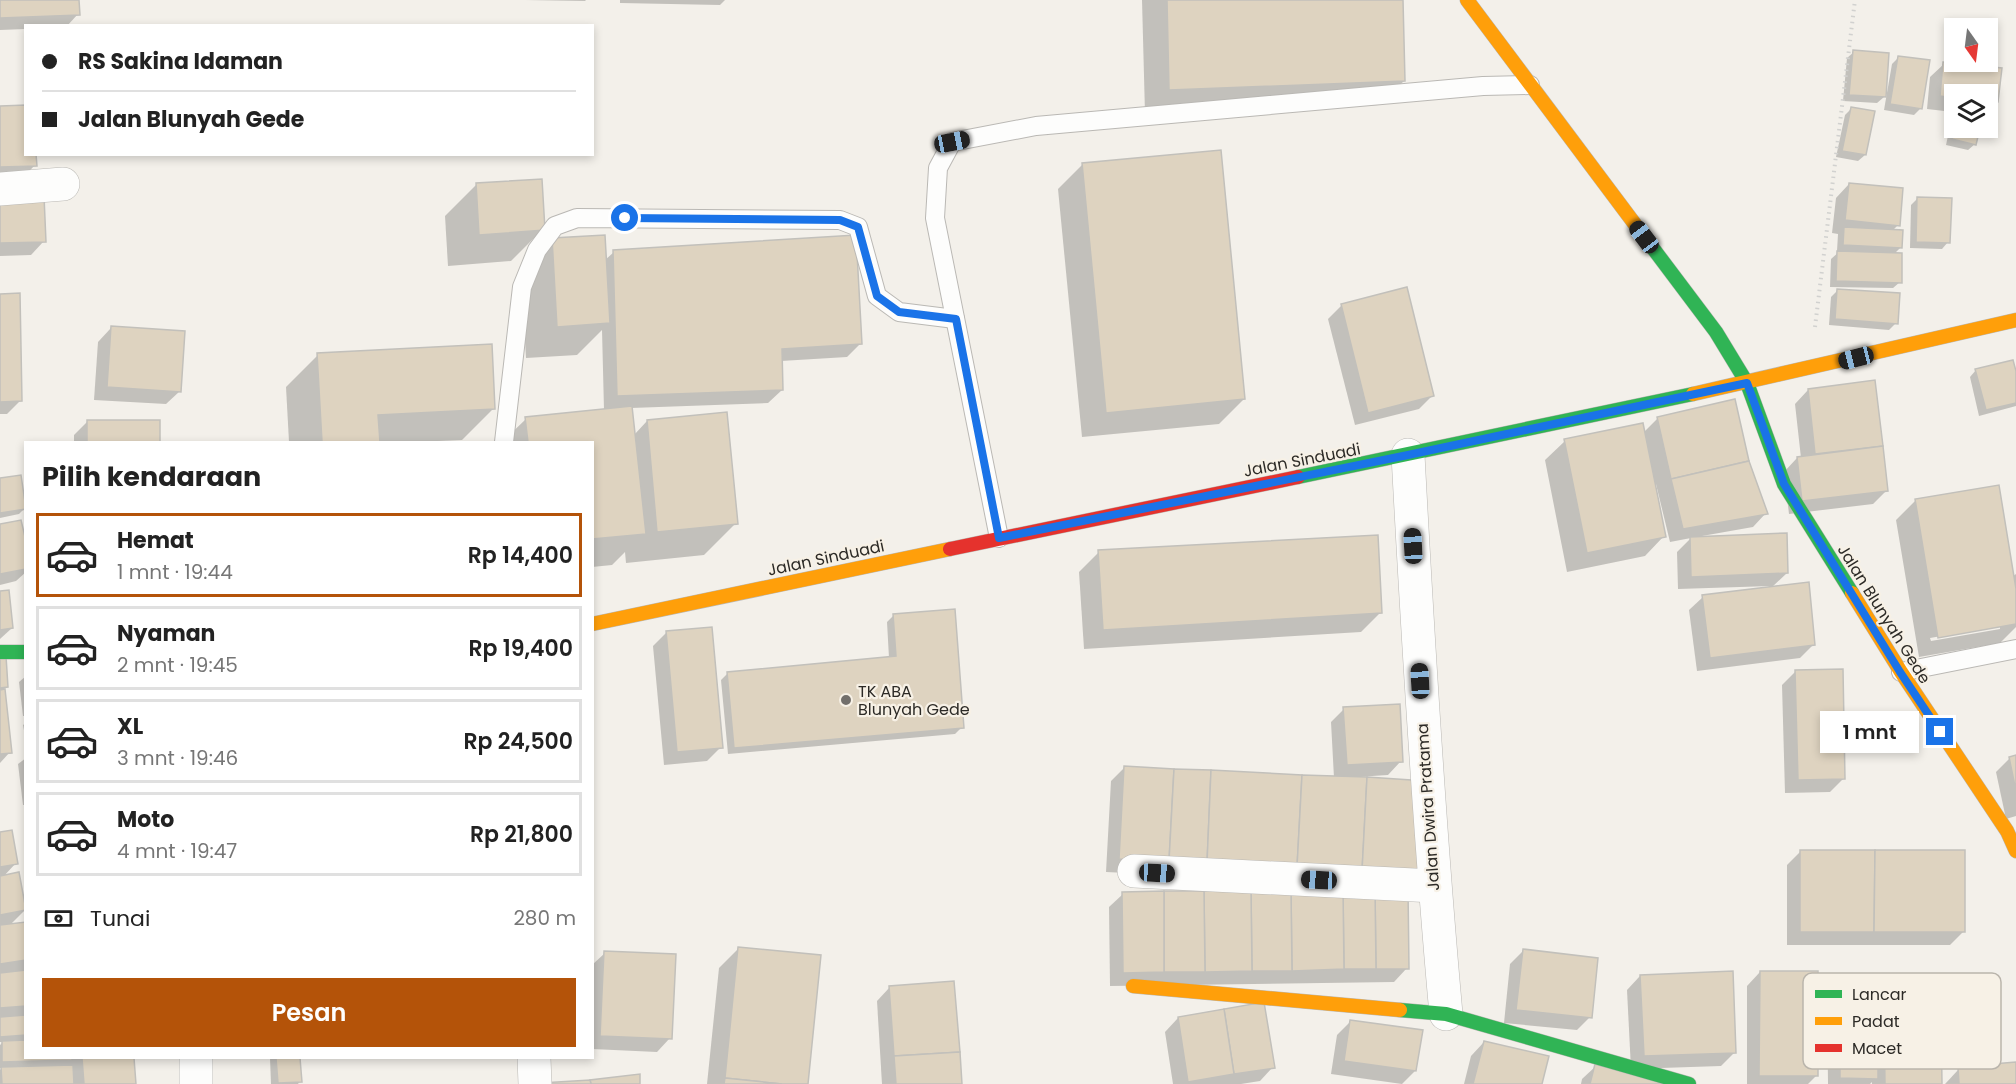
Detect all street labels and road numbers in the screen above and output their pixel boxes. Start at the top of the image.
street label: Jalan Sinduadi [1242,437,1362,483]
street label: Jalan Sinduadi [766,534,886,582]
street label: Jalan Blunyah Gede [1832,540,1936,688]
street label: Jalan Dwira Pratama [1411,722,1445,892]

